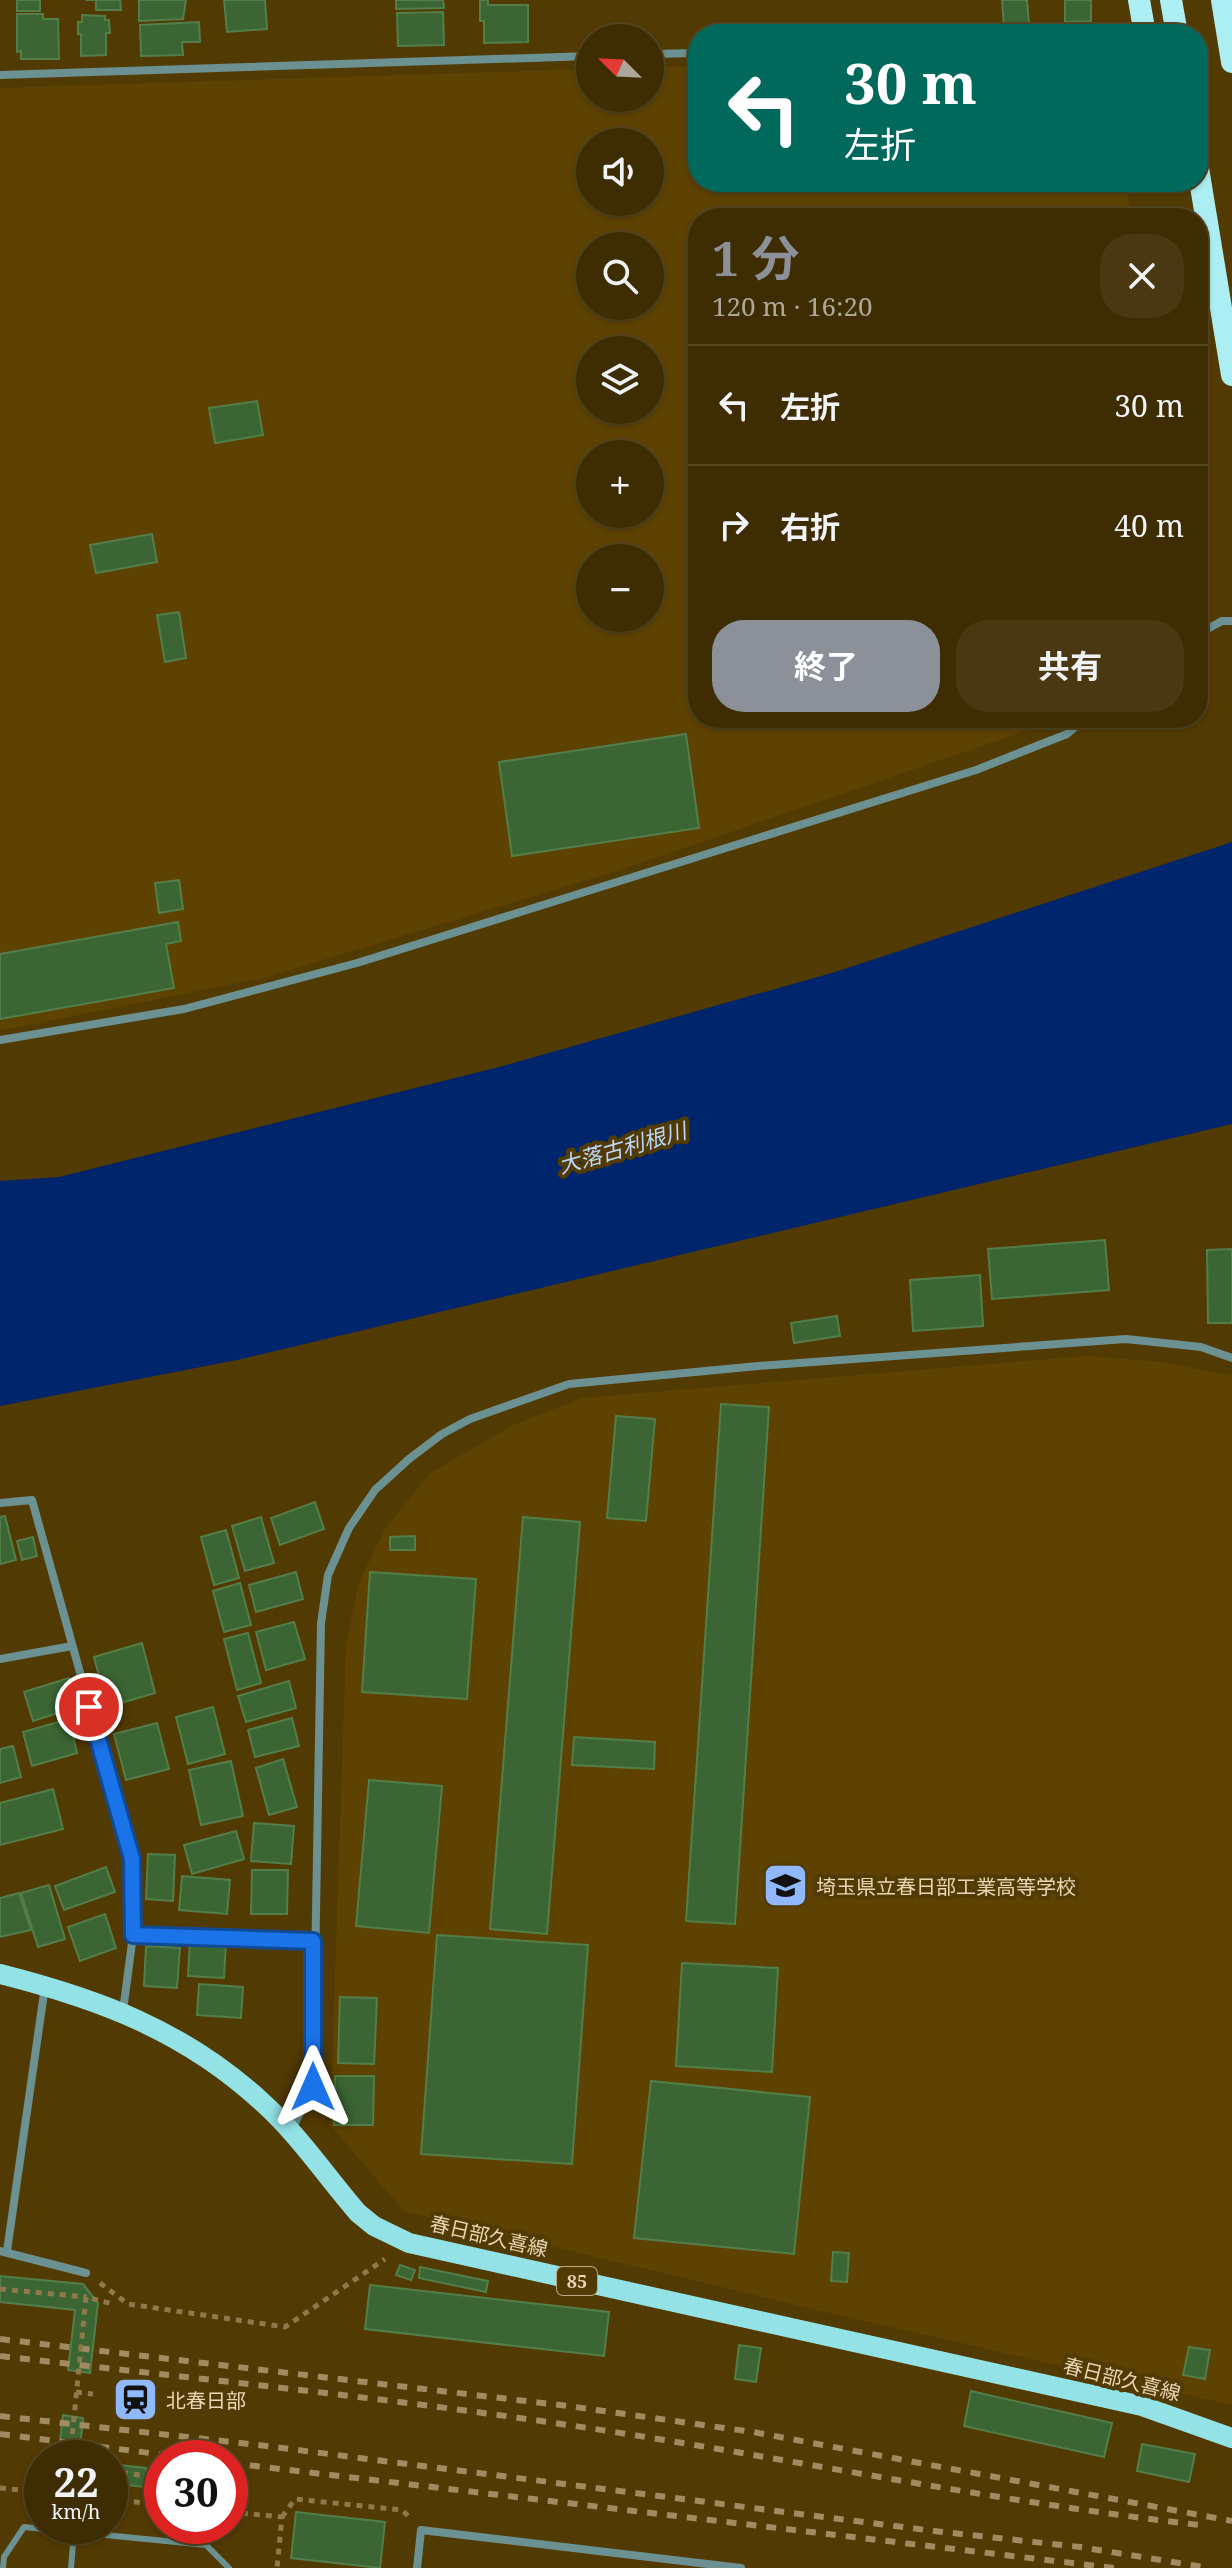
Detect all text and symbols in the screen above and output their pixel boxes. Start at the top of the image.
north arrow [576,24,664,112]
map controls [576,24,664,632]
text: 30 m [844,44,977,120]
icon: left [712,56,816,160]
text: 左折 [844,120,916,169]
button: sound [576,128,664,216]
text: 1 分 [712,225,800,290]
button: search [576,232,664,320]
button: close [1100,234,1184,318]
text: 120 m · 16:20 [712,288,873,324]
button: layers [576,336,664,424]
icon: left [712,383,756,427]
text: 30 m [1114,385,1184,426]
text: 左折 [780,386,840,427]
button: + [576,440,664,528]
icon: right [712,503,756,547]
text: 40 m [1114,505,1184,546]
text: 右折 [780,506,840,547]
button: − [576,544,664,632]
button: 終了 [712,620,940,712]
button: 共有 [956,620,1184,712]
water label: 大落古利根川 [554,1114,691,1180]
pin [55,1673,123,1741]
icon: arrive [67,1685,111,1729]
school or university icon: 埼玉県立春日部工業高等学校 [761,1862,809,1910]
place label: 埼玉県立春日部工業高等学校 [816,1873,1076,1900]
position arrow [271,2045,355,2129]
street label: 春日部久喜線 [428,2209,550,2263]
road number: 85 [557,2267,597,2295]
street label: 春日部久喜線 [1061,2351,1183,2407]
station icon: 北春日部 [111,2376,159,2424]
place label: 北春日部 [166,2387,246,2414]
speed limit sign: 30 [144,2440,248,2544]
text: 22 [53,2454,99,2509]
text: km/h [51,2498,101,2525]

